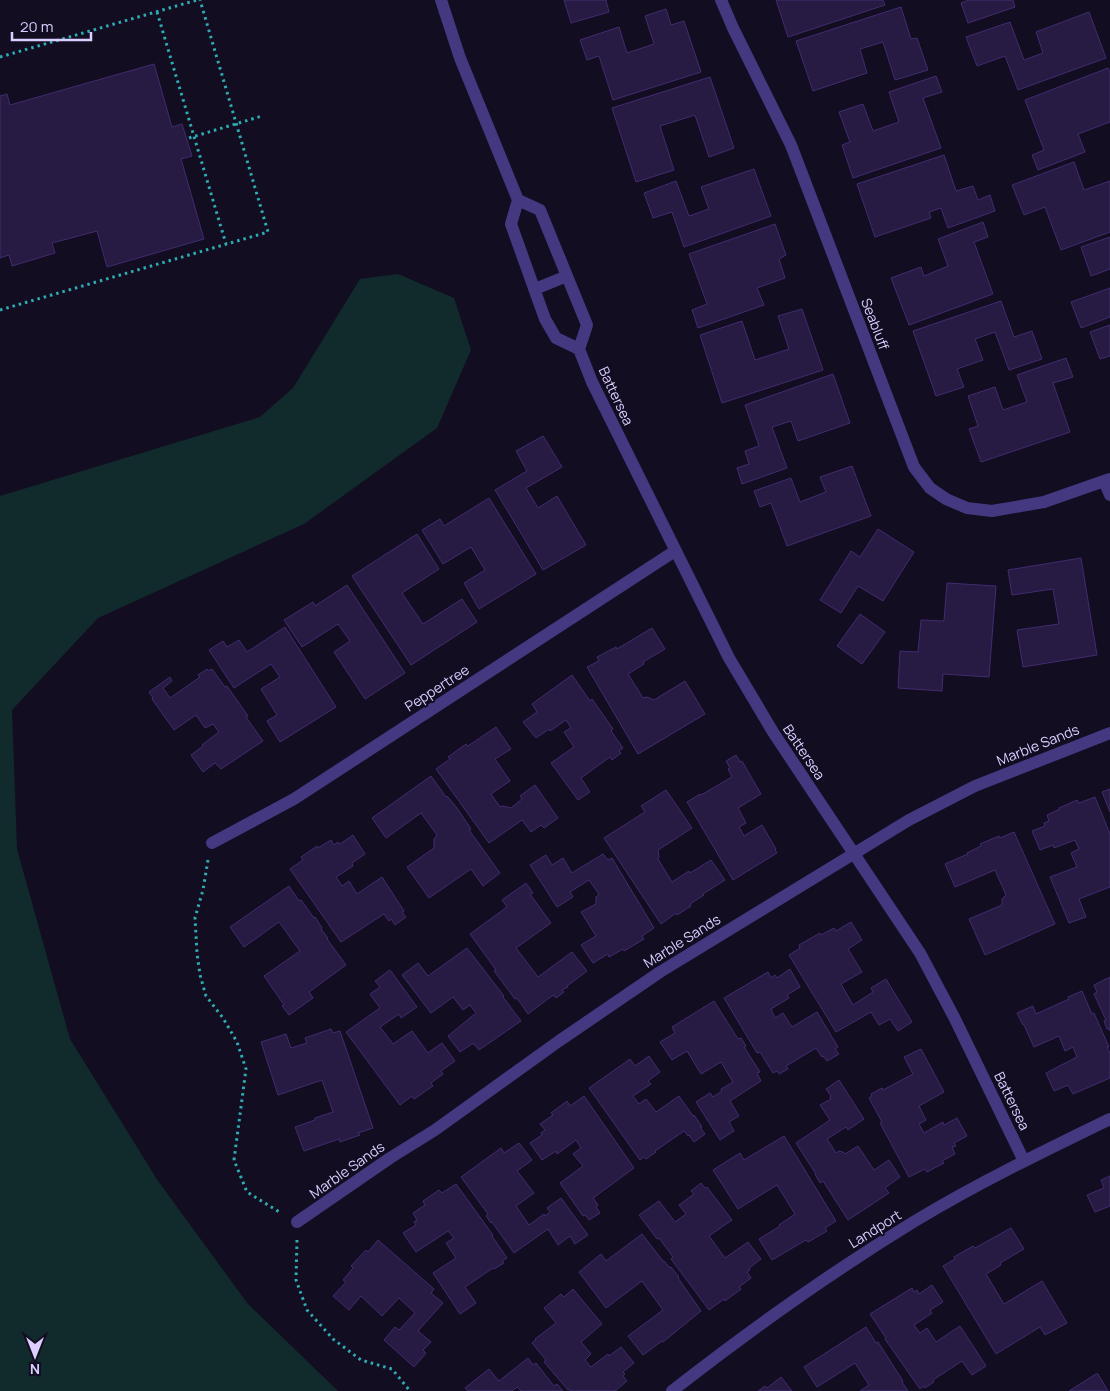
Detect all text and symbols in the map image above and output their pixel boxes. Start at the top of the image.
scale bar [12,10,91,42]
text: 20 m [20,16,53,37]
street label: Seabluff [857,295,894,353]
street label: Battersea [595,363,638,428]
street label: Peppertree [401,660,473,715]
street label: Marble Sands [994,719,1082,770]
street label: Battersea [779,720,830,783]
street label: Marble Sands [640,909,724,972]
street label: Battersea [990,1068,1035,1133]
street label: Marble Sands [305,1137,388,1202]
street label: Landport [845,1205,905,1252]
north arrow [10,1331,60,1381]
text: N [30,1360,40,1379]

